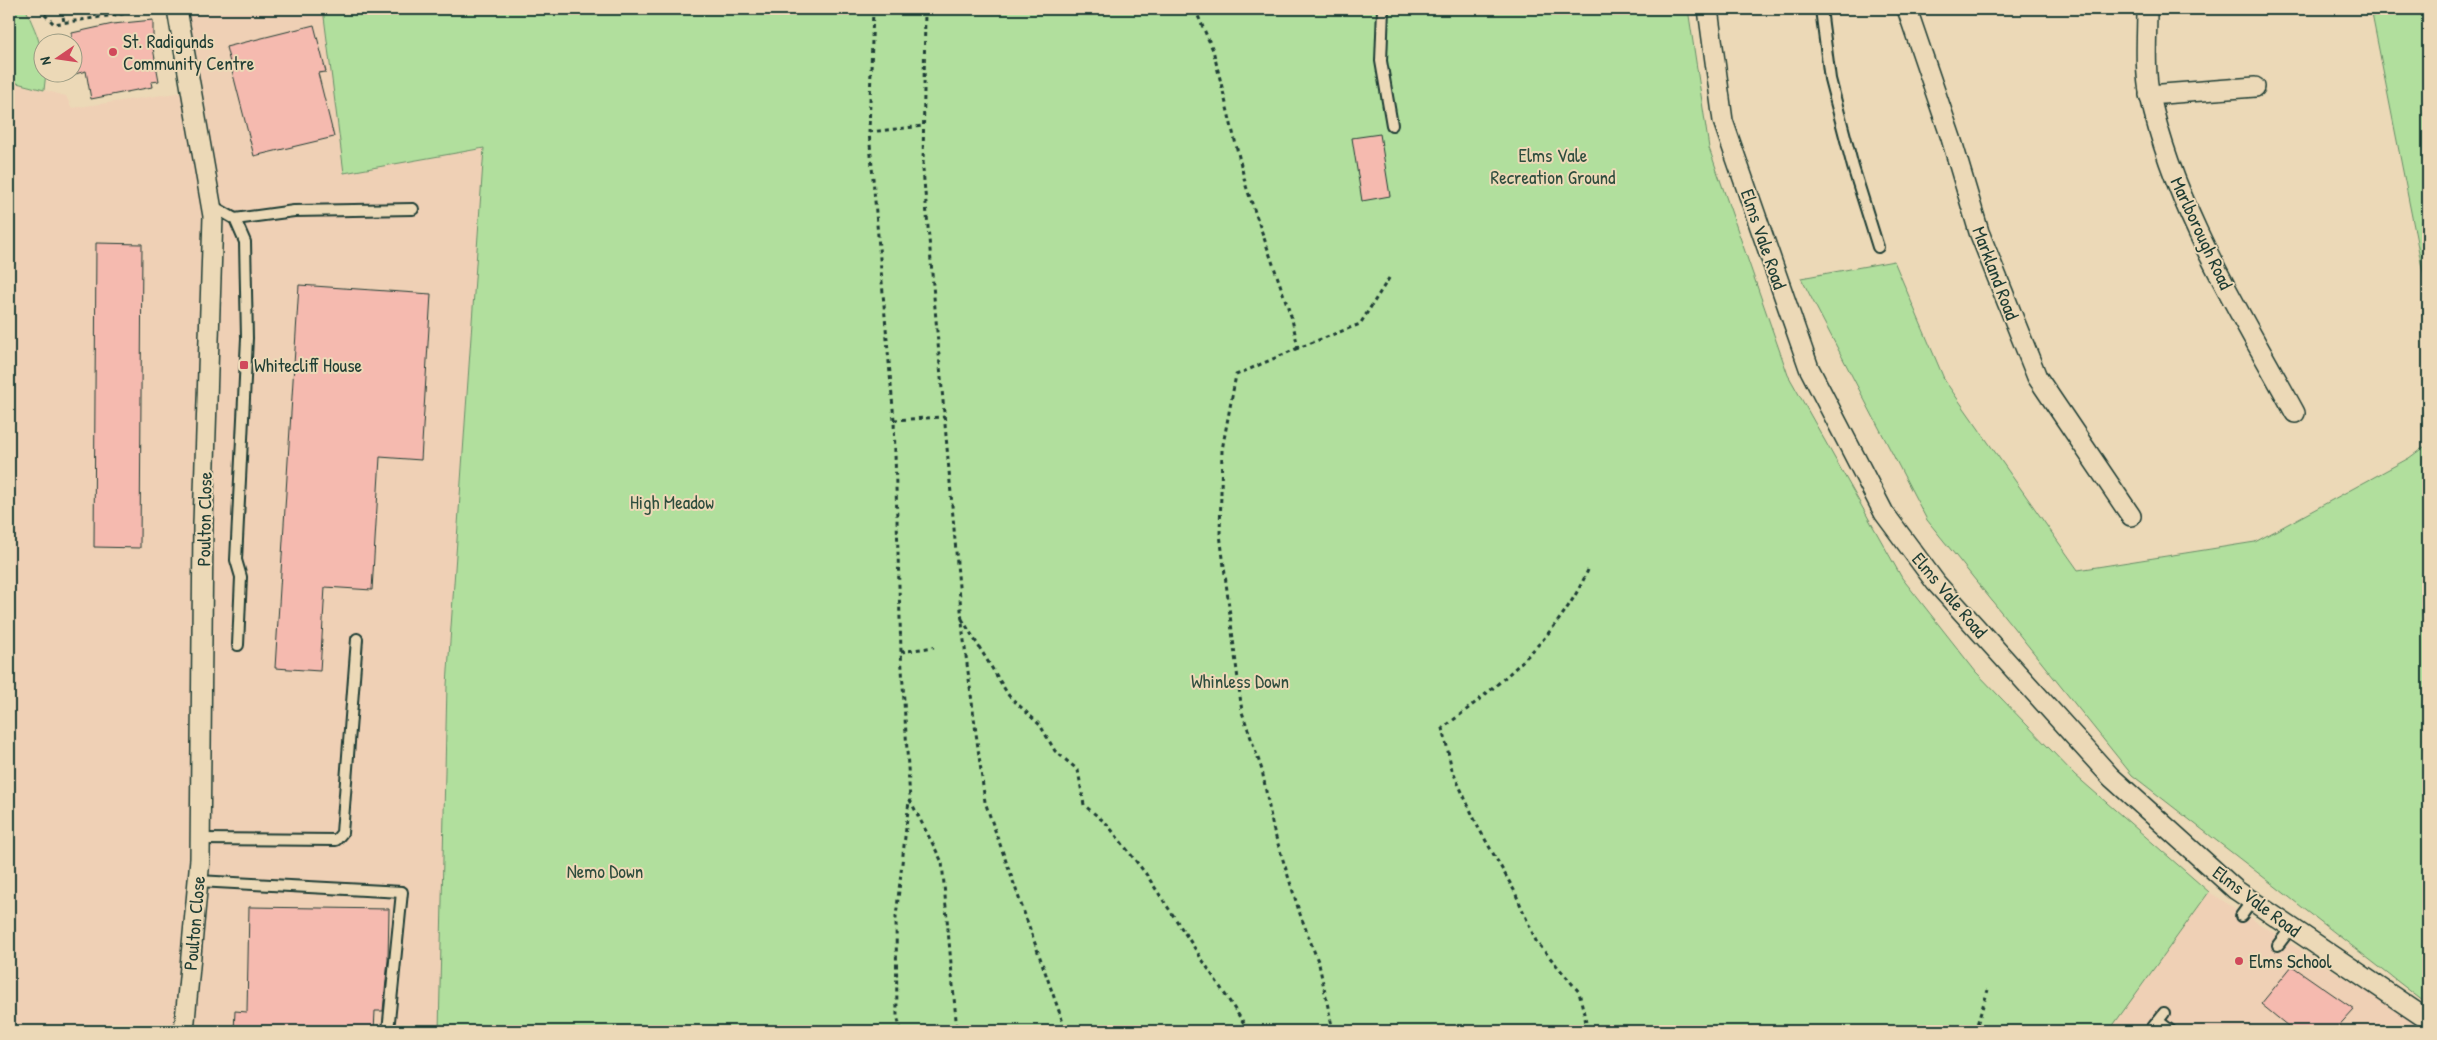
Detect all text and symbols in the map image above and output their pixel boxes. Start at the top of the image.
place label: St. Radigunds Community Centre [123,28,255,76]
north arrow [32,32,82,82]
marker: St. Radigunds Community Centre [107,46,119,58]
text: N [35,55,55,67]
park label: Elms Vale Recreation Ground [1491,142,1616,190]
street label: Marlborough Road [2165,173,2240,294]
street label: Elms Vale Road [1735,185,1793,293]
street label: Markland Road [1966,223,2026,324]
place label: Whitecliff House [254,352,363,378]
marker: Whitecliff House [238,359,250,371]
street label: Poulton Close [190,471,218,567]
park label: High Meadow [630,489,714,515]
street label: Elms Vale Road [1907,547,1994,644]
park label: Whinless Down [1191,668,1289,694]
park label: Nemo Down [567,858,643,884]
street label: Elms Vale Road [2208,859,2307,943]
street label: Poulton Close [177,874,211,971]
place label: Elms School [2249,948,2332,974]
marker: Elms School [2233,955,2245,967]

